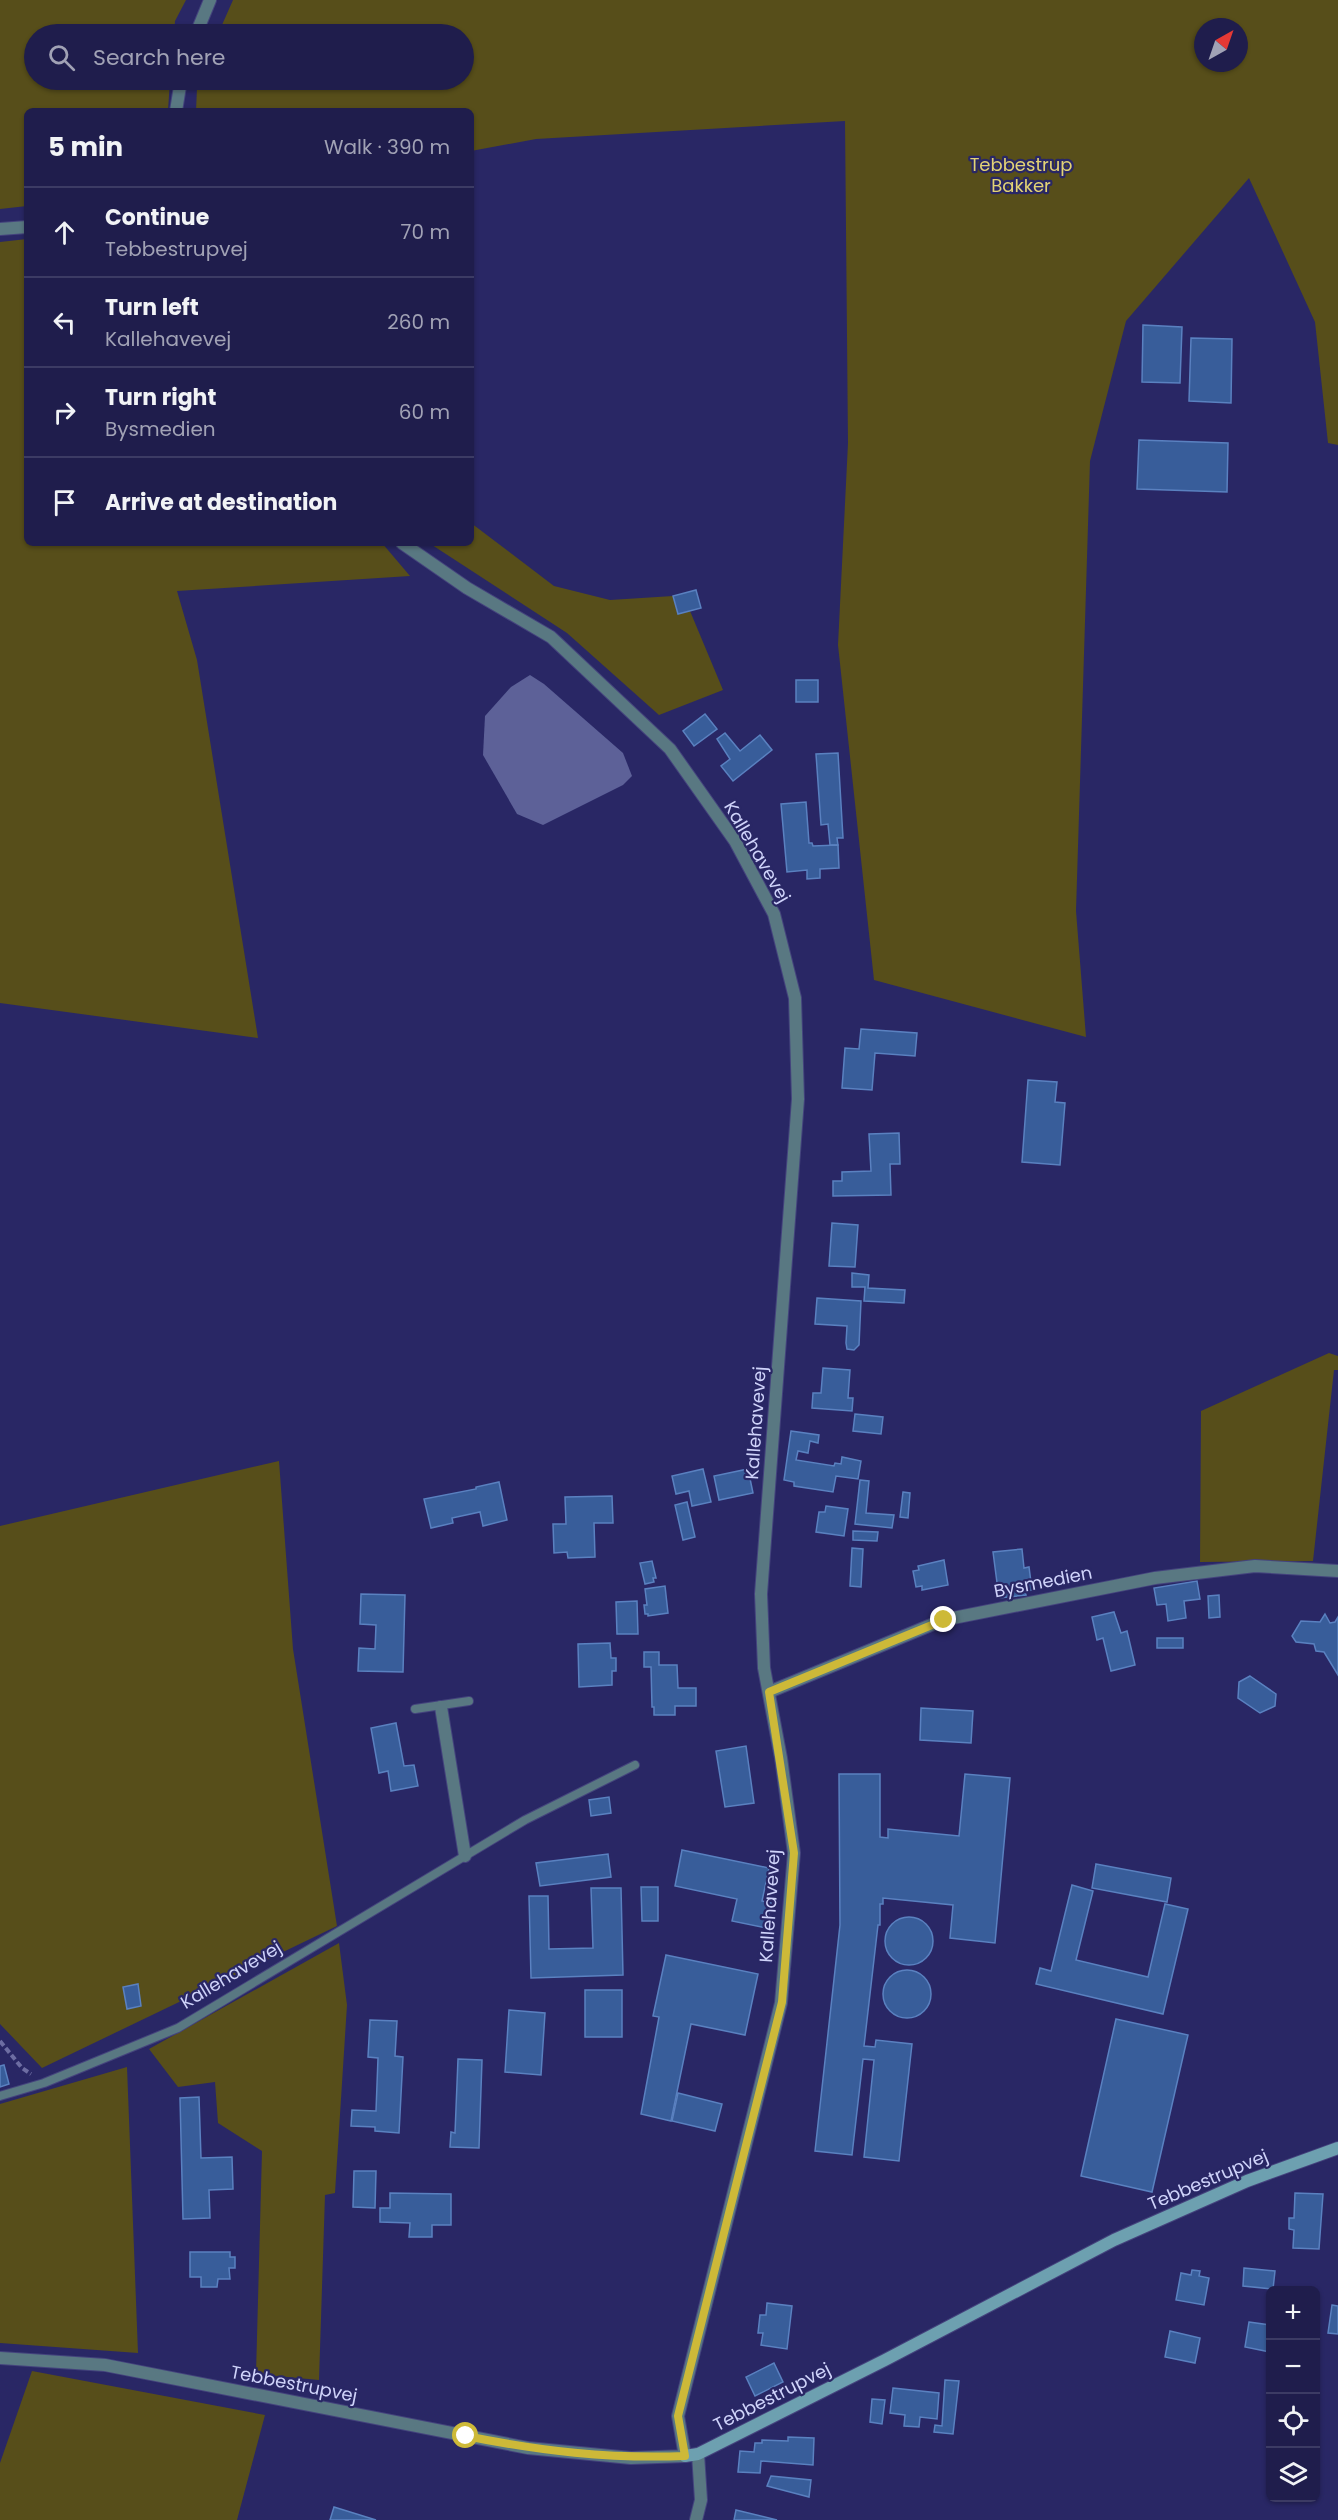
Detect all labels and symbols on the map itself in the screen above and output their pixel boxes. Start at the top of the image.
north arrow [1194,18,1248,72]
park label: Tebbestrup Bakker [970,152,1072,198]
street label: Kallehavevej [718,796,797,907]
street label: Kallehavevej [739,1365,772,1481]
street label: Bysmedien [992,1560,1094,1603]
route end [930,1606,956,1632]
street label: Kallehavevej [753,1848,786,1964]
street label: Kallehavevej [176,1935,286,2015]
street label: Tebbestrupvej [1144,2143,1272,2216]
street label: Tebbestrupvej [709,2356,835,2437]
street label: Tebbestrupvej [229,2359,360,2408]
route start [452,2422,478,2448]

